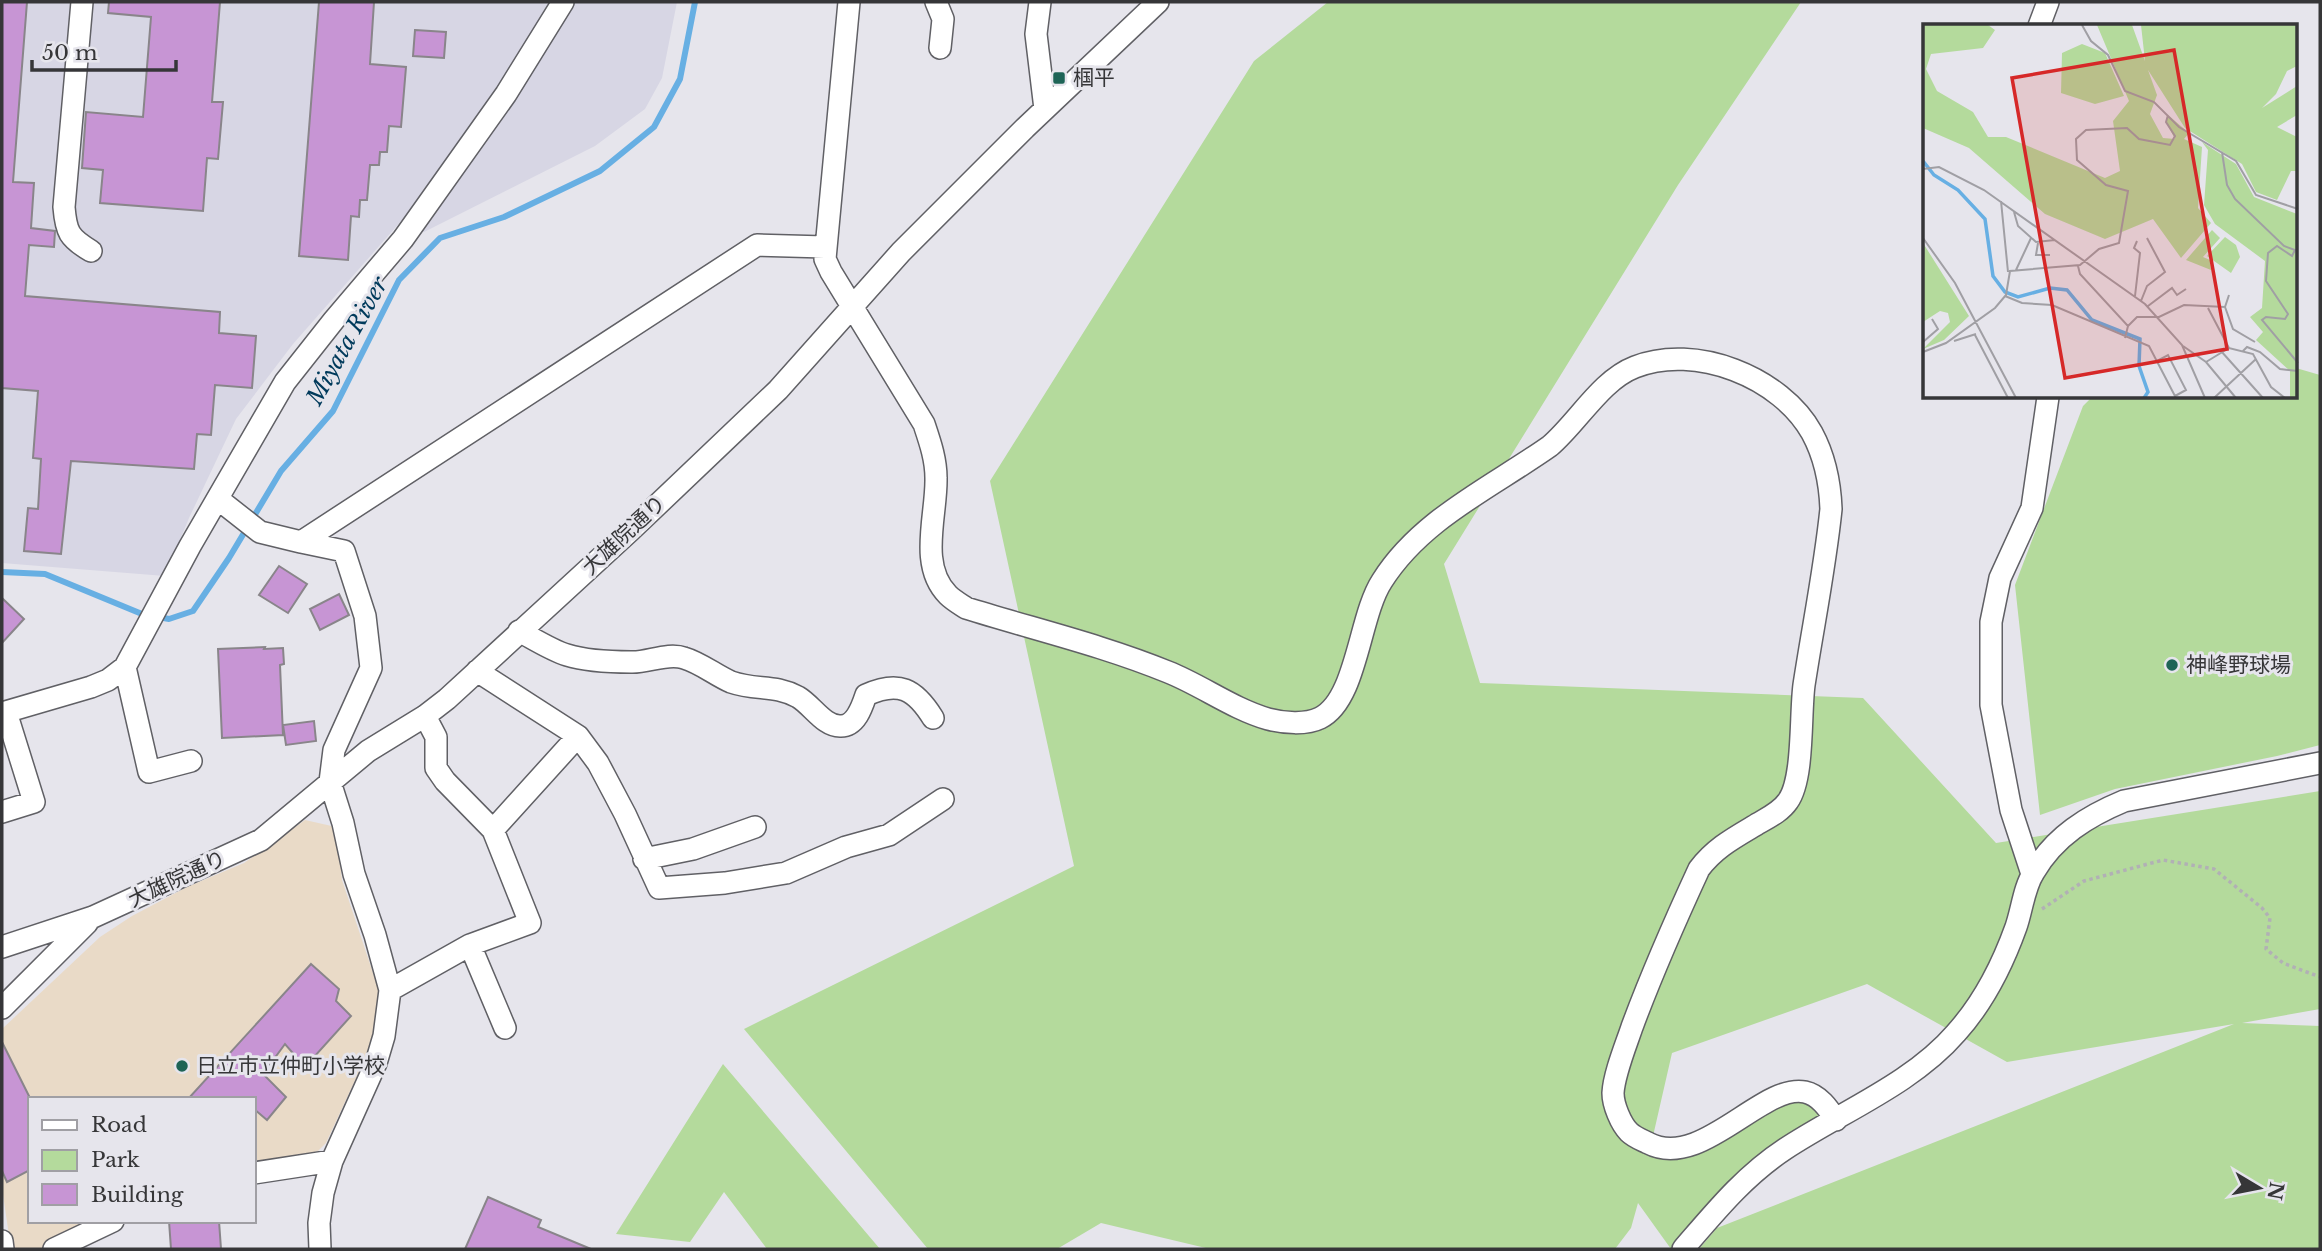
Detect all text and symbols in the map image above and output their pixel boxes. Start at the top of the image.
inset map [1923,24,2298,399]
scale bar [32,28,175,72]
text: 50 m [42,40,98,66]
place label: 椢平 [1073,65,1115,91]
marker: 椢平 [1051,70,1067,86]
water label: Miyata River [300,271,394,411]
street label: 大雄院通り [577,490,671,580]
place label: 神峰野球場 [2186,652,2291,678]
marker: 神峰野球場 [2164,657,2180,673]
street label: 大雄院通り [124,845,230,913]
place label: 日立市立仲町小学校 [196,1053,385,1079]
marker: 日立市立仲町小学校 [174,1058,190,1074]
legend [28,1097,256,1223]
text: Road [91,1112,147,1138]
text: Park [91,1147,140,1173]
north arrow [2224,1153,2294,1223]
text: N [2262,1180,2288,1202]
text: Building [91,1182,184,1208]

